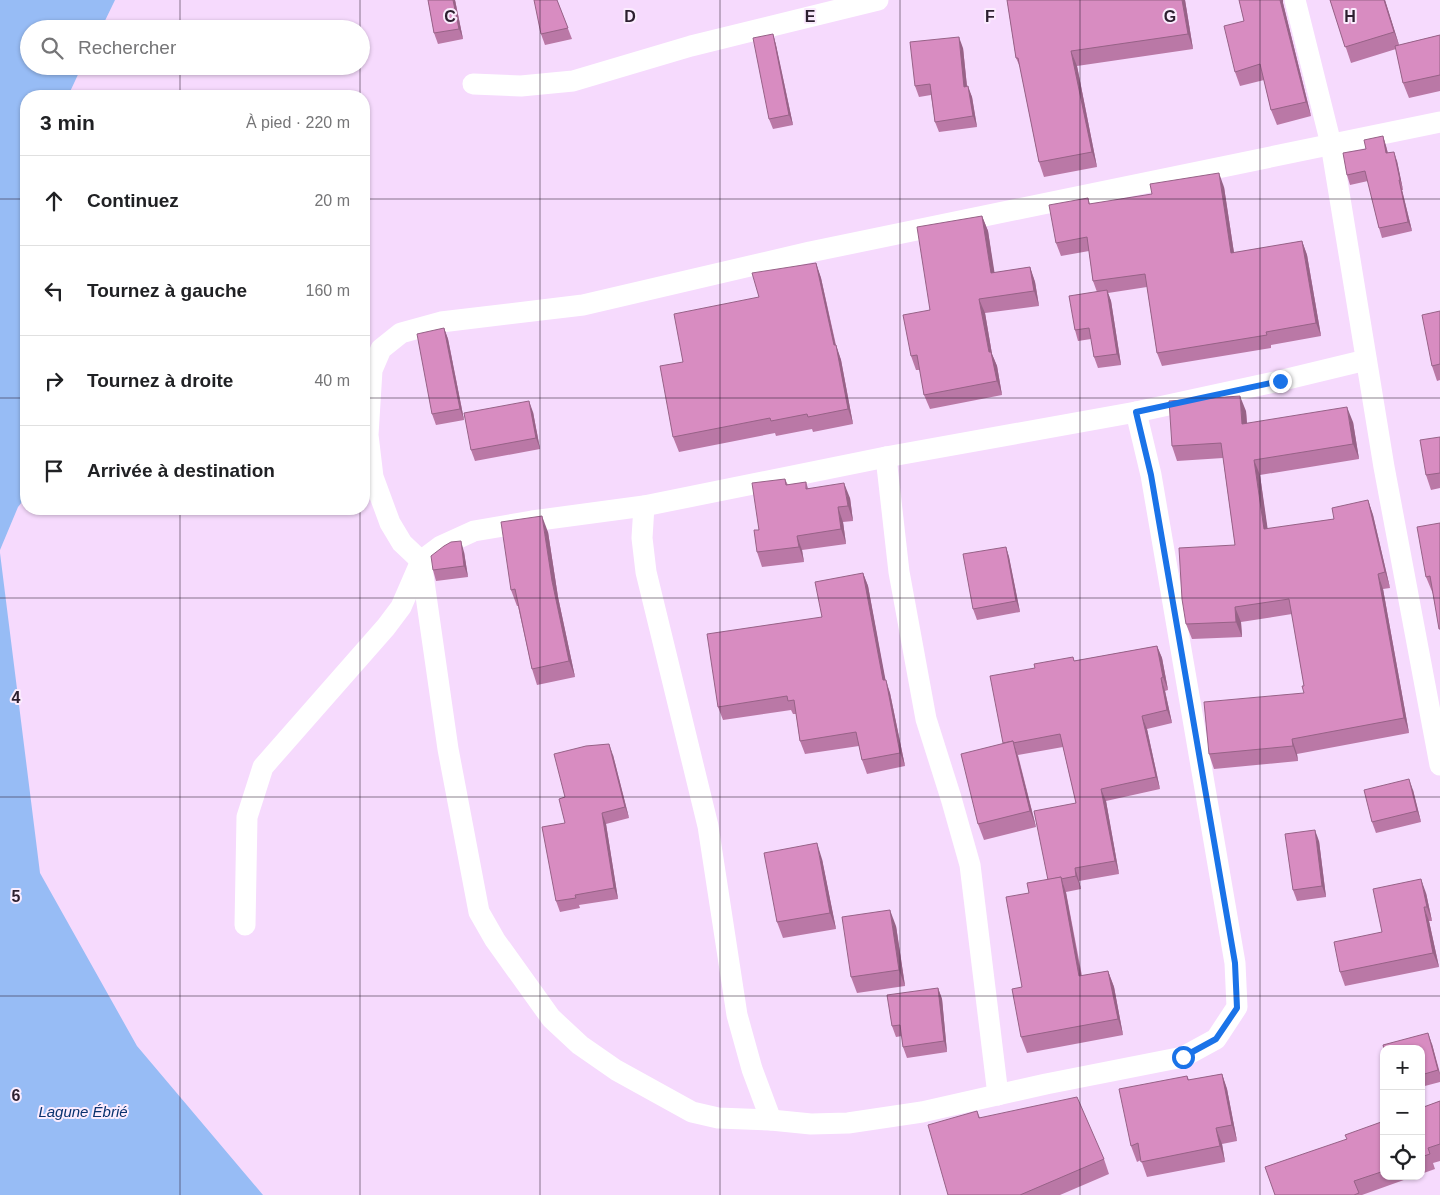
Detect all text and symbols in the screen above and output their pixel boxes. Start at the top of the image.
text: C [444,8,456,25]
text: D [624,8,636,25]
text: E [805,8,816,25]
text: F [985,8,995,25]
text: G [1164,8,1176,25]
text: H [1344,8,1356,25]
search box [20,20,370,75]
icon: search [38,34,66,62]
text: Rechercher [78,37,176,58]
text: 3 min [40,111,95,134]
text: À pied · 220 m [246,114,350,131]
icon: ahead [40,187,68,215]
text: Continuez [87,190,179,211]
text: 20 m [314,192,350,209]
icon: left [40,277,68,305]
text: Tournez à gauche [87,280,247,301]
text: 160 m [306,282,350,299]
icon: right [40,367,68,395]
text: Tournez à droite [87,370,233,391]
route end [1269,370,1292,393]
text: 40 m [314,372,350,389]
icon: arrive [40,457,68,485]
text: Arrivée à destination [87,460,275,481]
text: 4 [12,689,21,706]
text: 5 [12,888,21,905]
map controls [1380,1045,1425,1180]
button: + [1380,1045,1425,1090]
route start [1172,1046,1195,1069]
text: 6 [12,1087,21,1104]
button: − [1380,1090,1425,1135]
water label: Lagune Ébrié [38,1103,128,1120]
button: locate [1380,1135,1425,1180]

